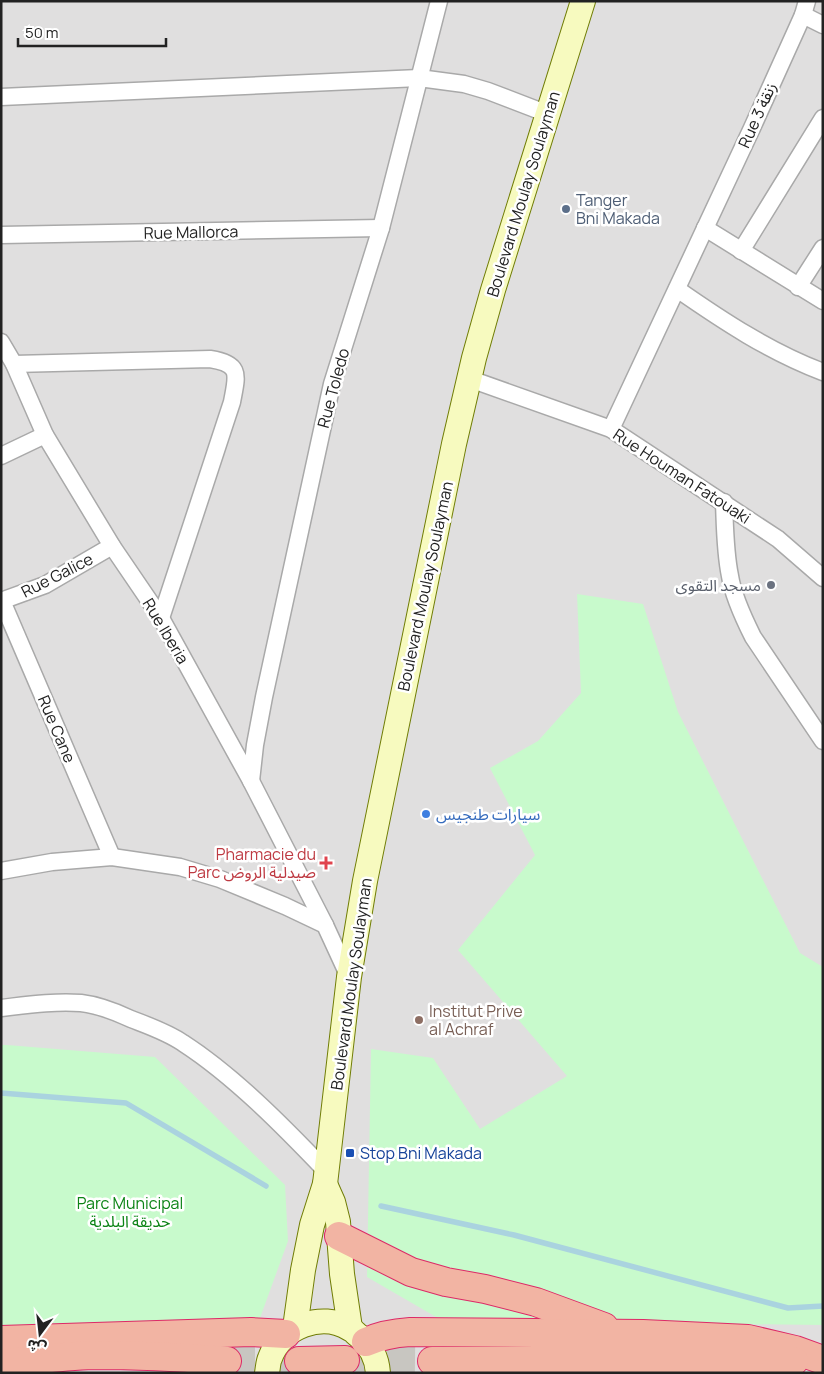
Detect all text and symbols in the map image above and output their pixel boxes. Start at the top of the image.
scale bar [18,15,165,47]
text: 50 m [25,22,59,43]
street label: Rue 3 زنقة [733,79,781,151]
street label: Boulevard Moulay Soulayman [481,88,565,300]
place label: Tanger Bni Makada [576,189,660,229]
marker: Tanger Bni Makada [560,203,572,215]
street label: Rue Mallorca [143,220,239,244]
street label: Rue Toledo [312,346,354,430]
street label: Rue Houman Fatouaki [609,423,755,529]
street label: Boulevard Moulay Soulayman [392,479,458,693]
street label: Rue Galice [17,548,97,602]
place label: مسجد التقوى [676,574,761,596]
marker: مسجد التقوى [765,579,777,591]
street label: Rue Iberia [138,594,194,668]
street label: Rue Cane [33,692,81,766]
place label: سيارات طنجيس [436,803,540,825]
marker: سيارات طنجيس [420,808,432,820]
place label: Pharmacie du Parc صيدلية الروض [188,843,316,883]
marker: Pharmacie du Parc صيدلية الروض [320,857,332,869]
street label: Boulevard Moulay Soulayman [325,877,377,1091]
place label: Institut Prive al Achraf [429,1000,523,1040]
marker: Institut Prive al Achraf [413,1014,425,1026]
place label: Stop Bni Makada [360,1142,482,1164]
marker: Stop Bni Makada [344,1147,356,1159]
park label: Parc Municipal حديقة البلدية [77,1192,183,1232]
north arrow [15,1309,65,1359]
text: ش [25,1335,48,1359]

